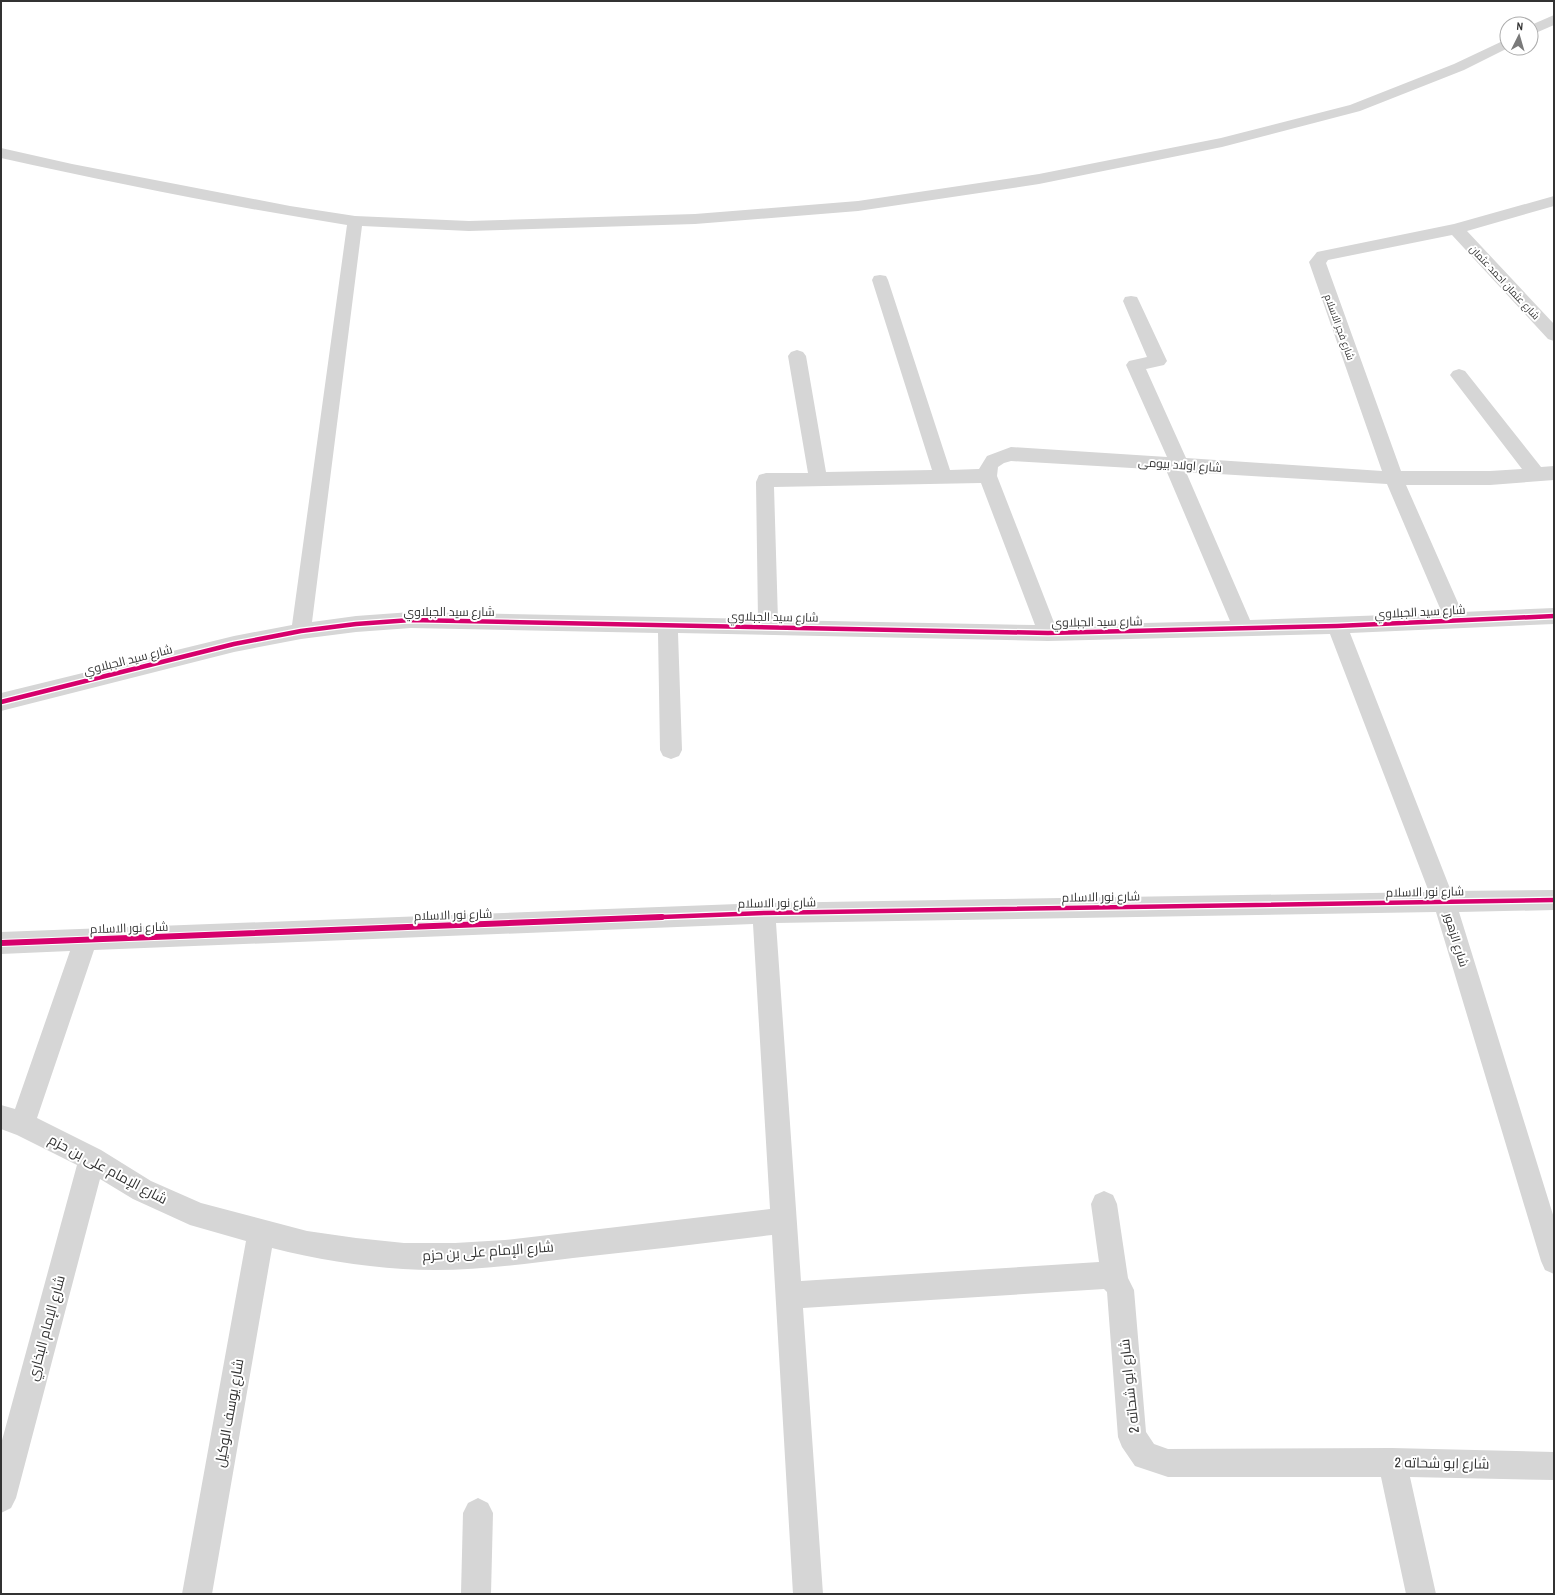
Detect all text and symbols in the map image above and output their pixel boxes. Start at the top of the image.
north arrow [1499,16,1539,56]
text: N [1516,19,1524,33]
street label: شارع عثمان احمد عثمان [1467,242,1542,322]
street label: شارع فجر الاسلام [1321,292,1358,362]
street label: شارع اولاد بيومى [1138,454,1223,476]
street label: شارع سيد الجبلاوي [1374,602,1466,624]
street label: شارع سيد الجبلاوي [403,604,495,622]
street label: شارع سيد الجبلاوي [727,608,819,628]
street label: شارع سيد الجبلاوي [1051,613,1143,633]
street label: شارع سيد الجبلاوي [82,641,175,681]
street label: شارع نور الاسلام [1386,883,1464,901]
street label: شارع نور الاسلام [1062,888,1140,906]
street label: شارع نور الاسلام [738,894,816,912]
street label: شارع نور الاسلام [414,906,493,924]
street label: شارع الزهور [1440,910,1472,969]
street label: شارع نور الاسلام [90,919,169,937]
street label: شارع الإمام على بن حزم [45,1130,170,1209]
street label: شارع الإمام على بن حزم [422,1237,554,1266]
street label: شارع الإمام البخاري [23,1273,72,1384]
street label: شارع ابو شحاته 2 [1115,1338,1143,1434]
street label: شارع يوسف الوكيل [211,1357,247,1469]
street label: شارع ابو شحاته 2 [1395,1453,1489,1473]

